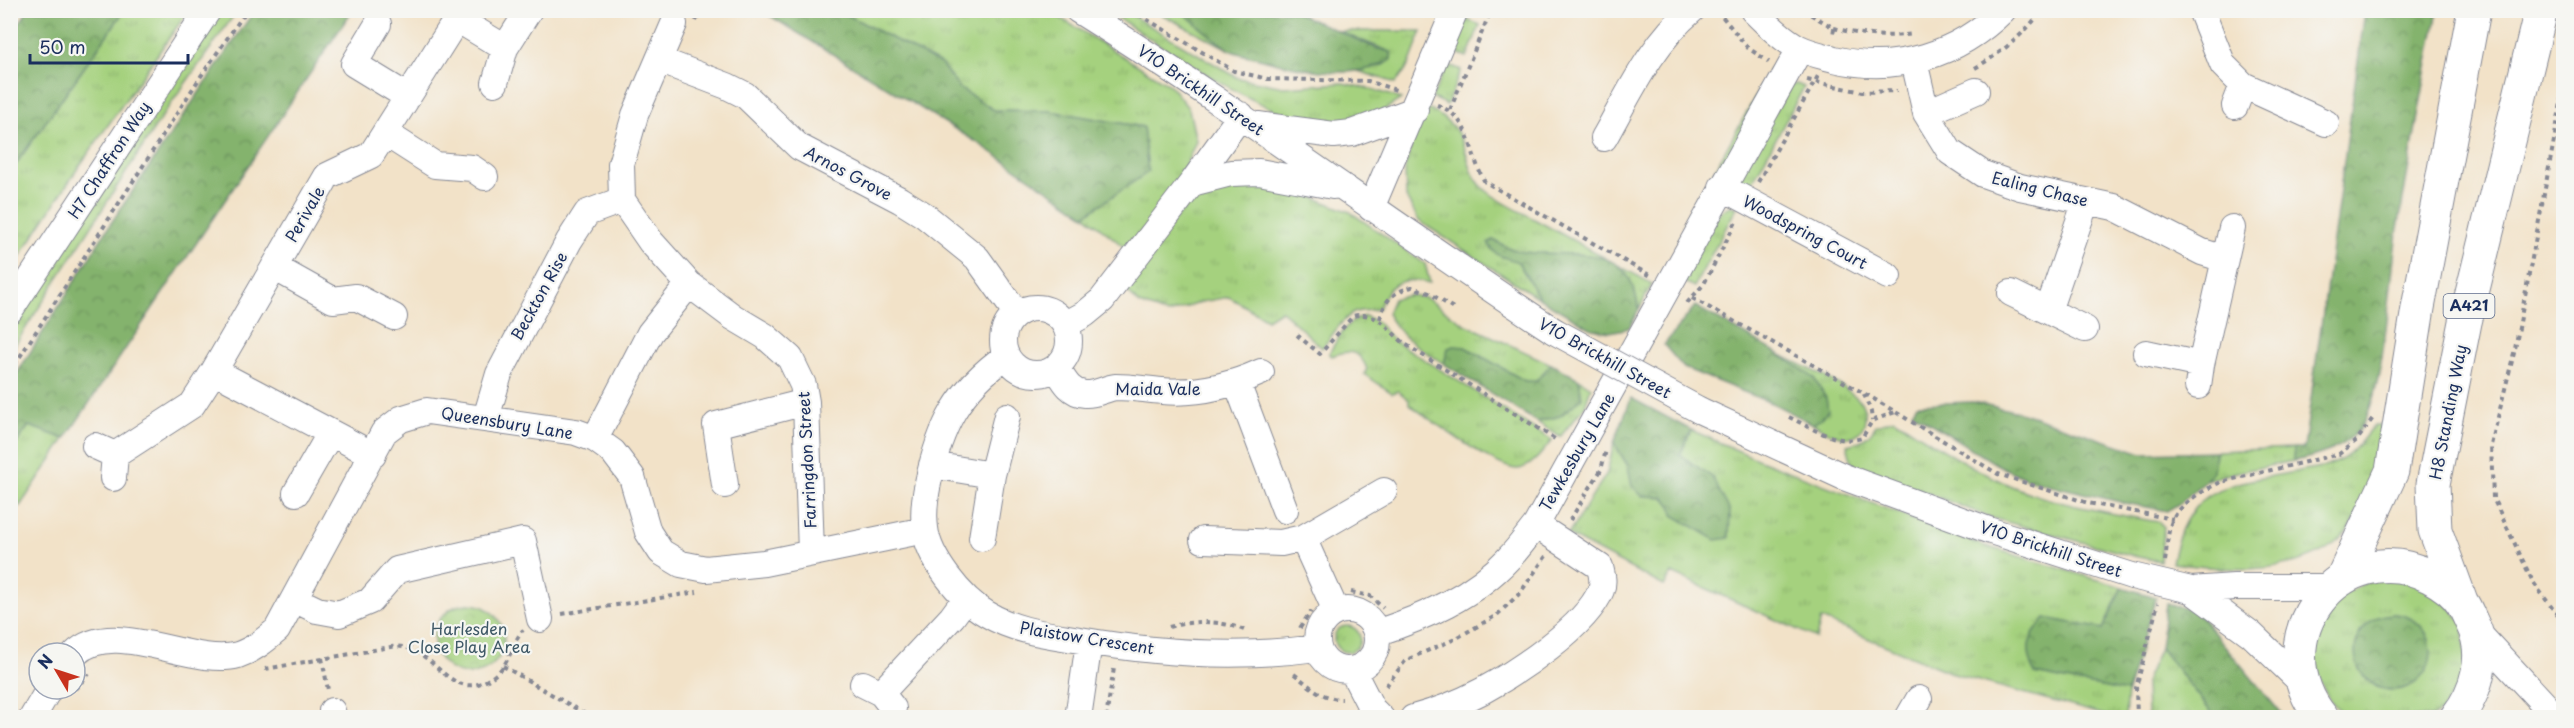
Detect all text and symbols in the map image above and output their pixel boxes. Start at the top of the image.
scale bar [30,27,188,65]
text: 50 m [39,33,86,60]
street label: V10 Brickhill Street [1133,38,1270,141]
street label: H7 Chaffron Way [61,96,155,223]
street label: Arnos Grove [800,139,897,205]
street label: Ealing Chase [1990,164,2091,212]
street label: Perivale [278,181,330,246]
street label: Woodspring Court [1739,188,1872,274]
street label: Beckton Rise [504,247,572,344]
road number: A421 [2444,294,2494,318]
street label: V10 Brickhill Street [1535,311,1676,404]
street label: H8 Standing Way [2422,342,2472,481]
street label: Maida Vale [1115,376,1201,400]
street label: Tewkesbury Lane [1532,388,1620,515]
street label: Farringdon Street [790,390,822,529]
street label: Queensbury Lane [440,400,575,444]
street label: V10 Brickhill Street [1977,514,2126,582]
street label: Plaistow Crescent [1018,615,1156,660]
park label: Harlesden Close Play Area [408,616,530,658]
north arrow [27,641,87,701]
text: N [31,648,58,673]

